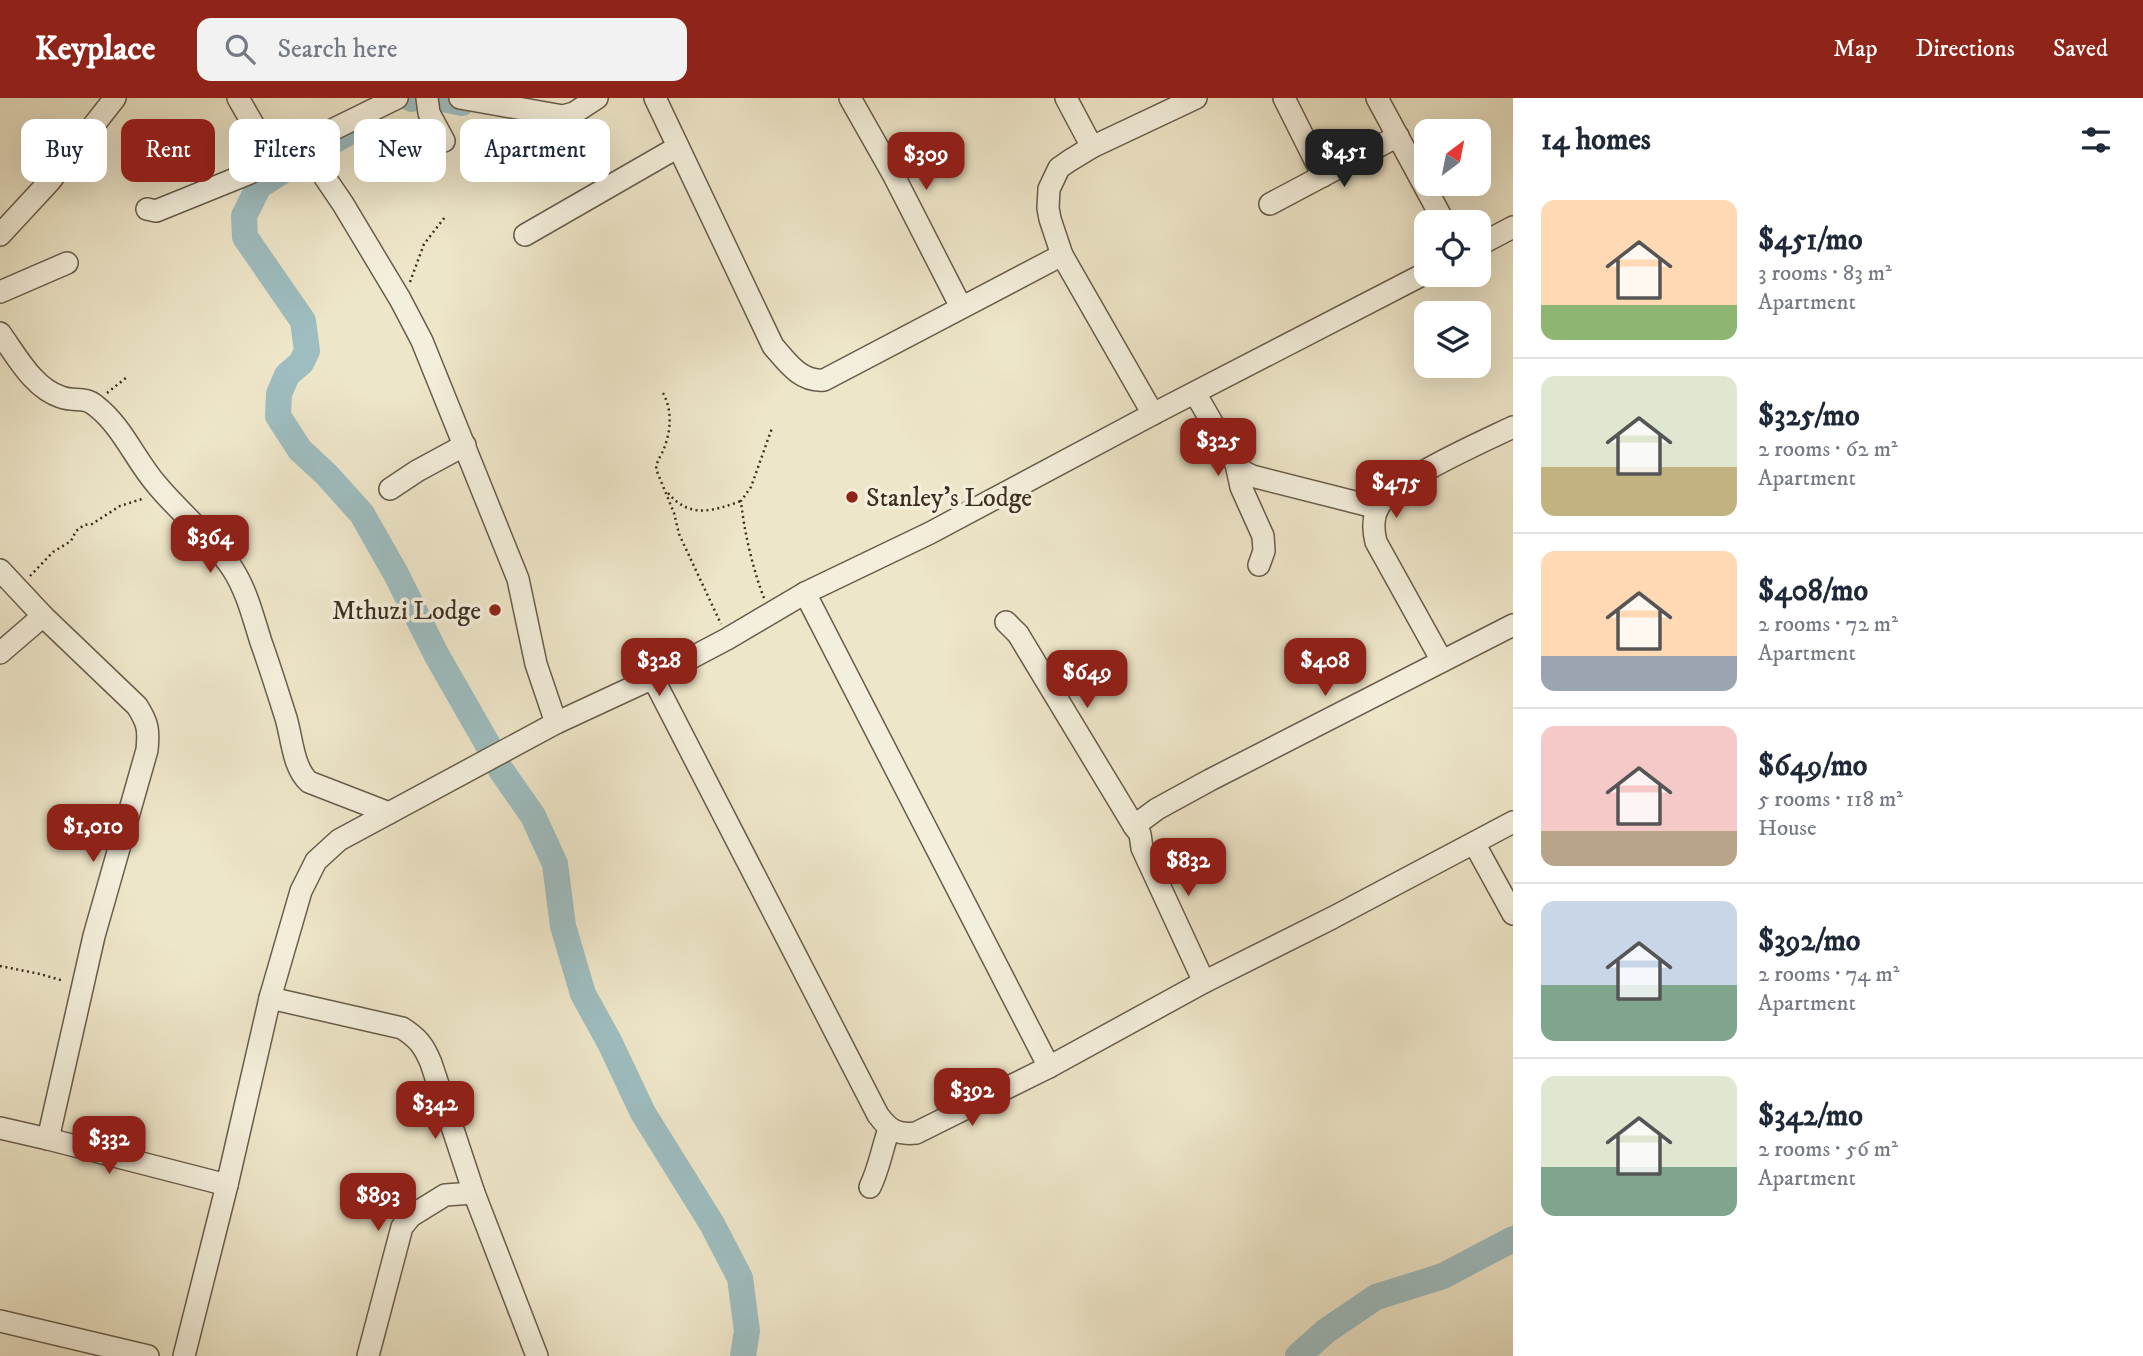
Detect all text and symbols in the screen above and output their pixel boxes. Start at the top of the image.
search box [197,18,687,81]
text: Keyplace [35,29,155,70]
icon: search [221,30,259,68]
text: Search here [277,33,398,66]
text: Map [1833,34,1878,64]
text: Directions [1916,34,2015,64]
text: Saved [2053,34,2108,64]
chip: Buy [21,119,107,182]
chip: Rent [121,119,215,182]
chip: Filters [229,119,340,182]
chip: New [354,119,446,182]
chip: Apartment [460,119,610,182]
north arrow [1414,119,1491,196]
map controls [1414,119,1491,378]
icon: filters [2077,121,2115,159]
text: 14 homes [1541,122,1651,159]
pin: $451 [1303,130,1385,189]
pin: $309 [885,132,967,192]
text: $451 [1321,137,1367,166]
text: $309 [904,140,948,169]
button: locate [1414,210,1491,287]
text: $451/mo [1758,222,1863,259]
icon: home [1597,228,1681,312]
text: 3 rooms · 83 m² [1758,259,1892,288]
text: Apartment [1758,288,1856,317]
button: layers [1414,301,1491,378]
text: $325/mo [1758,398,1860,435]
icon: home [1597,404,1681,488]
pin: $325 [1177,418,1259,478]
text: $325 [1196,426,1240,455]
text: 2 rooms · 62 m² [1758,435,1898,464]
pin: $475 [1355,460,1437,520]
text: Apartment [1758,464,1856,493]
text: $475 [1372,468,1420,497]
place label: Stanley's Lodge [866,482,1032,515]
marker: Stanley's Lodge [844,489,860,505]
pin: $364 [169,516,251,575]
text: $364 [187,523,233,552]
text: $408/mo [1758,573,1868,610]
icon: home [1597,579,1681,663]
place label: Mthuzi Lodge [332,595,481,628]
marker: Mthuzi Lodge [487,602,503,618]
text: 2 rooms · 72 m² [1758,610,1898,639]
pin: $328 [618,638,700,698]
pin: $408 [1284,638,1366,698]
text: Apartment [1758,639,1856,668]
text: $328 [637,646,681,675]
text: $408 [1300,646,1350,675]
pin: $649 [1046,650,1128,710]
text: $649 [1062,658,1112,687]
text: $649/mo [1758,748,1867,785]
icon: home [1597,754,1681,838]
text: 5 rooms · 118 m² [1758,785,1903,814]
pin: $1,010 [36,804,150,864]
text: $1,010 [63,812,123,841]
text: House [1758,814,1816,843]
pin: $832 [1147,838,1229,898]
text: $832 [1166,846,1210,875]
text: $392/mo [1758,923,1860,960]
icon: home [1597,929,1681,1013]
text: 2 rooms · 74 m² [1758,960,1899,989]
text: Apartment [1758,989,1856,1018]
pin: $392 [931,1068,1013,1128]
text: $392 [950,1076,994,1105]
pin: $342 [394,1082,476,1141]
text: $342 [412,1089,458,1118]
text: $342/mo [1758,1098,1863,1135]
icon: home [1597,1104,1681,1188]
pin: $332 [68,1116,150,1176]
text: $332 [88,1124,130,1153]
text: 2 rooms · 56 m² [1758,1135,1898,1164]
text: Apartment [1758,1164,1856,1193]
pin: $893 [337,1174,419,1233]
text: $893 [356,1181,400,1210]

